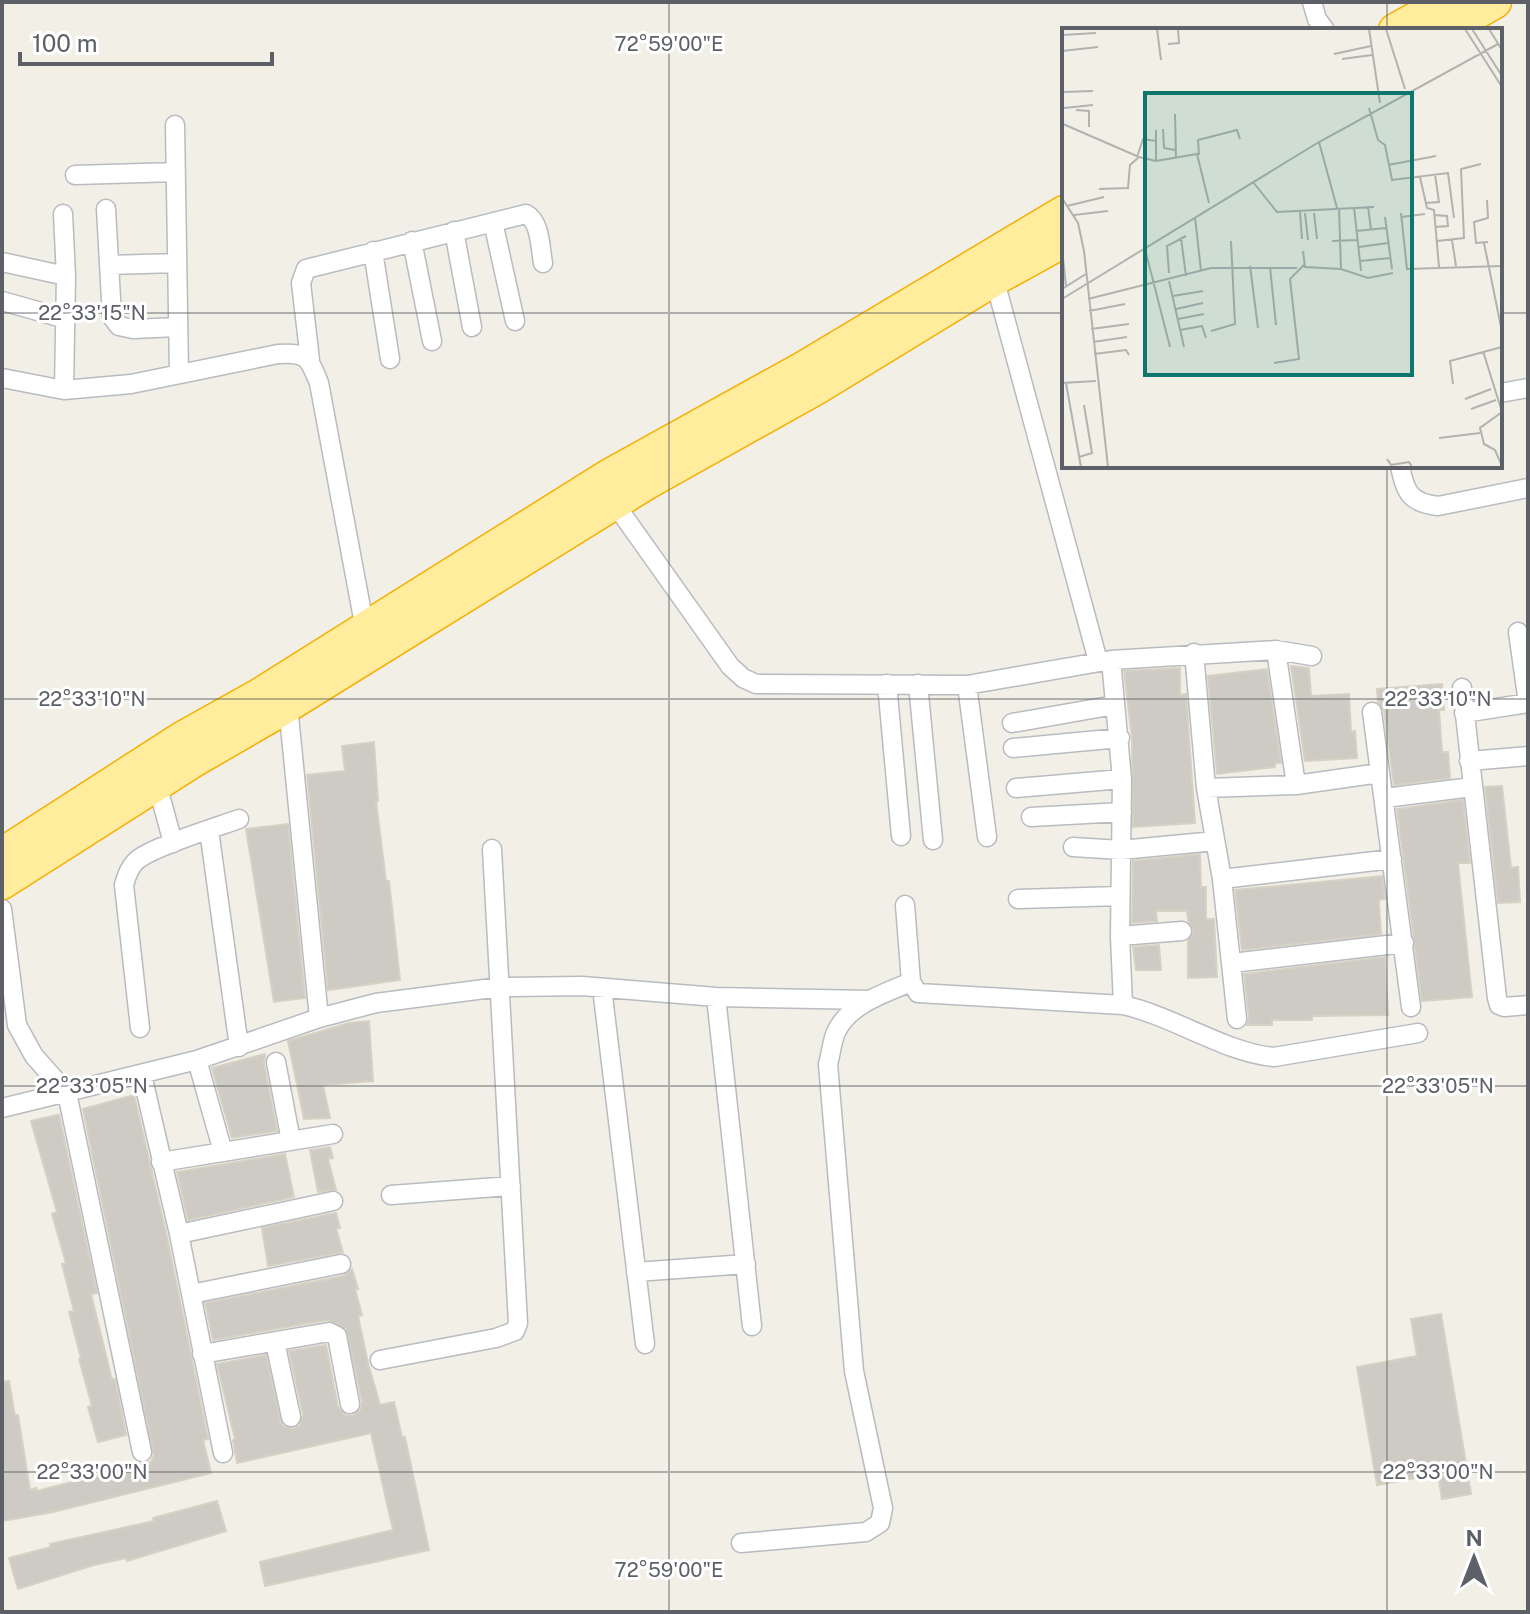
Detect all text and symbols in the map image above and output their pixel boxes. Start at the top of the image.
scale bar [20,16,272,66]
inset map [1062,28,1502,468]
text: 100 m [32,29,98,57]
text: 72°59'00"E [615,32,723,56]
text: 22°33'15"N [38,301,146,325]
text: 22°33'10"N [38,687,146,711]
text: 22°33'10"N [1384,687,1492,711]
text: 22°33'05"N [36,1074,148,1098]
text: 22°33'05"N [1382,1074,1494,1098]
text: 22°33'00"N [36,1460,148,1484]
text: 22°33'00"N [1382,1460,1494,1484]
north arrow [1434,1518,1514,1598]
text: N [1465,1525,1483,1551]
text: 72°59'00"E [615,1558,723,1582]

